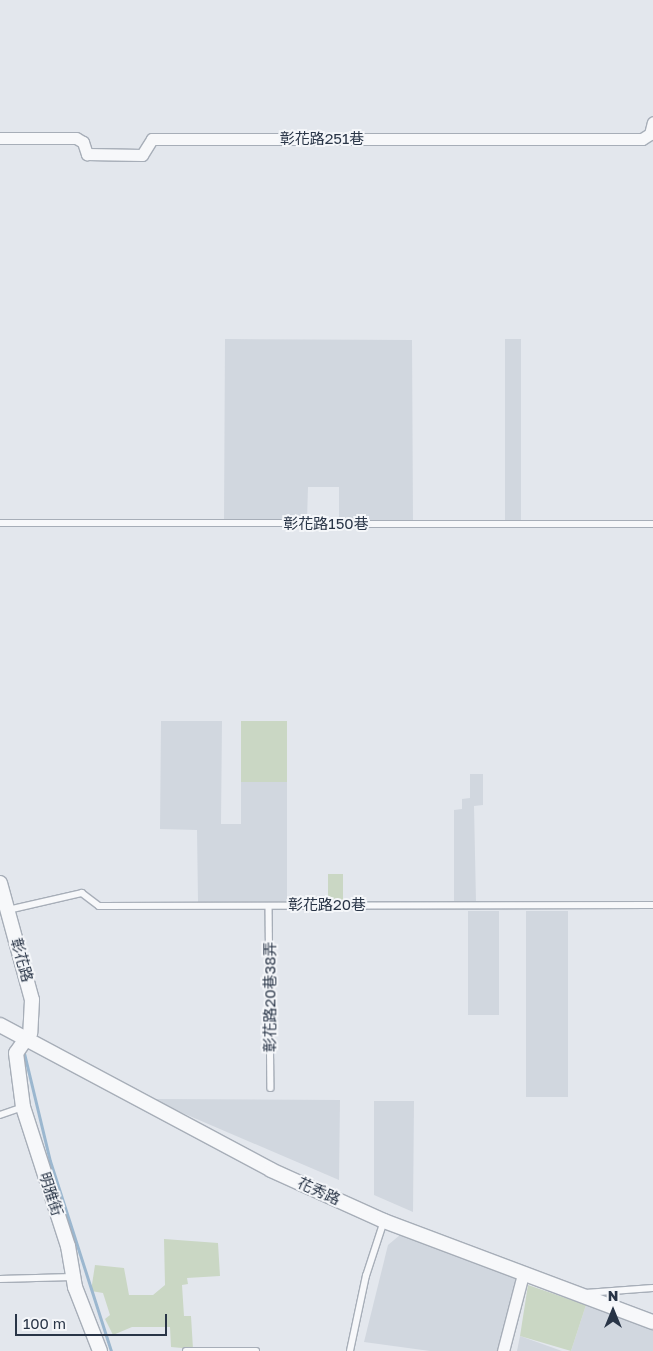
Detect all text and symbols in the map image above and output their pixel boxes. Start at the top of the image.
street label: 彰花路251巷 [280,130,364,148]
street label: 彰花路150巷 [283,515,369,533]
street label: 彰花路20巷 [288,896,366,914]
street label: 彰花路 [7,936,37,984]
street label: 彰花路20巷38弄 [261,942,279,1052]
street label: 明雅街 [35,1170,67,1218]
street label: 花秀路 [295,1174,343,1208]
north arrow [588,1286,638,1336]
text: N [608,1287,618,1304]
scale bar [18,1304,170,1336]
text: 100 m [23,1314,66,1332]

